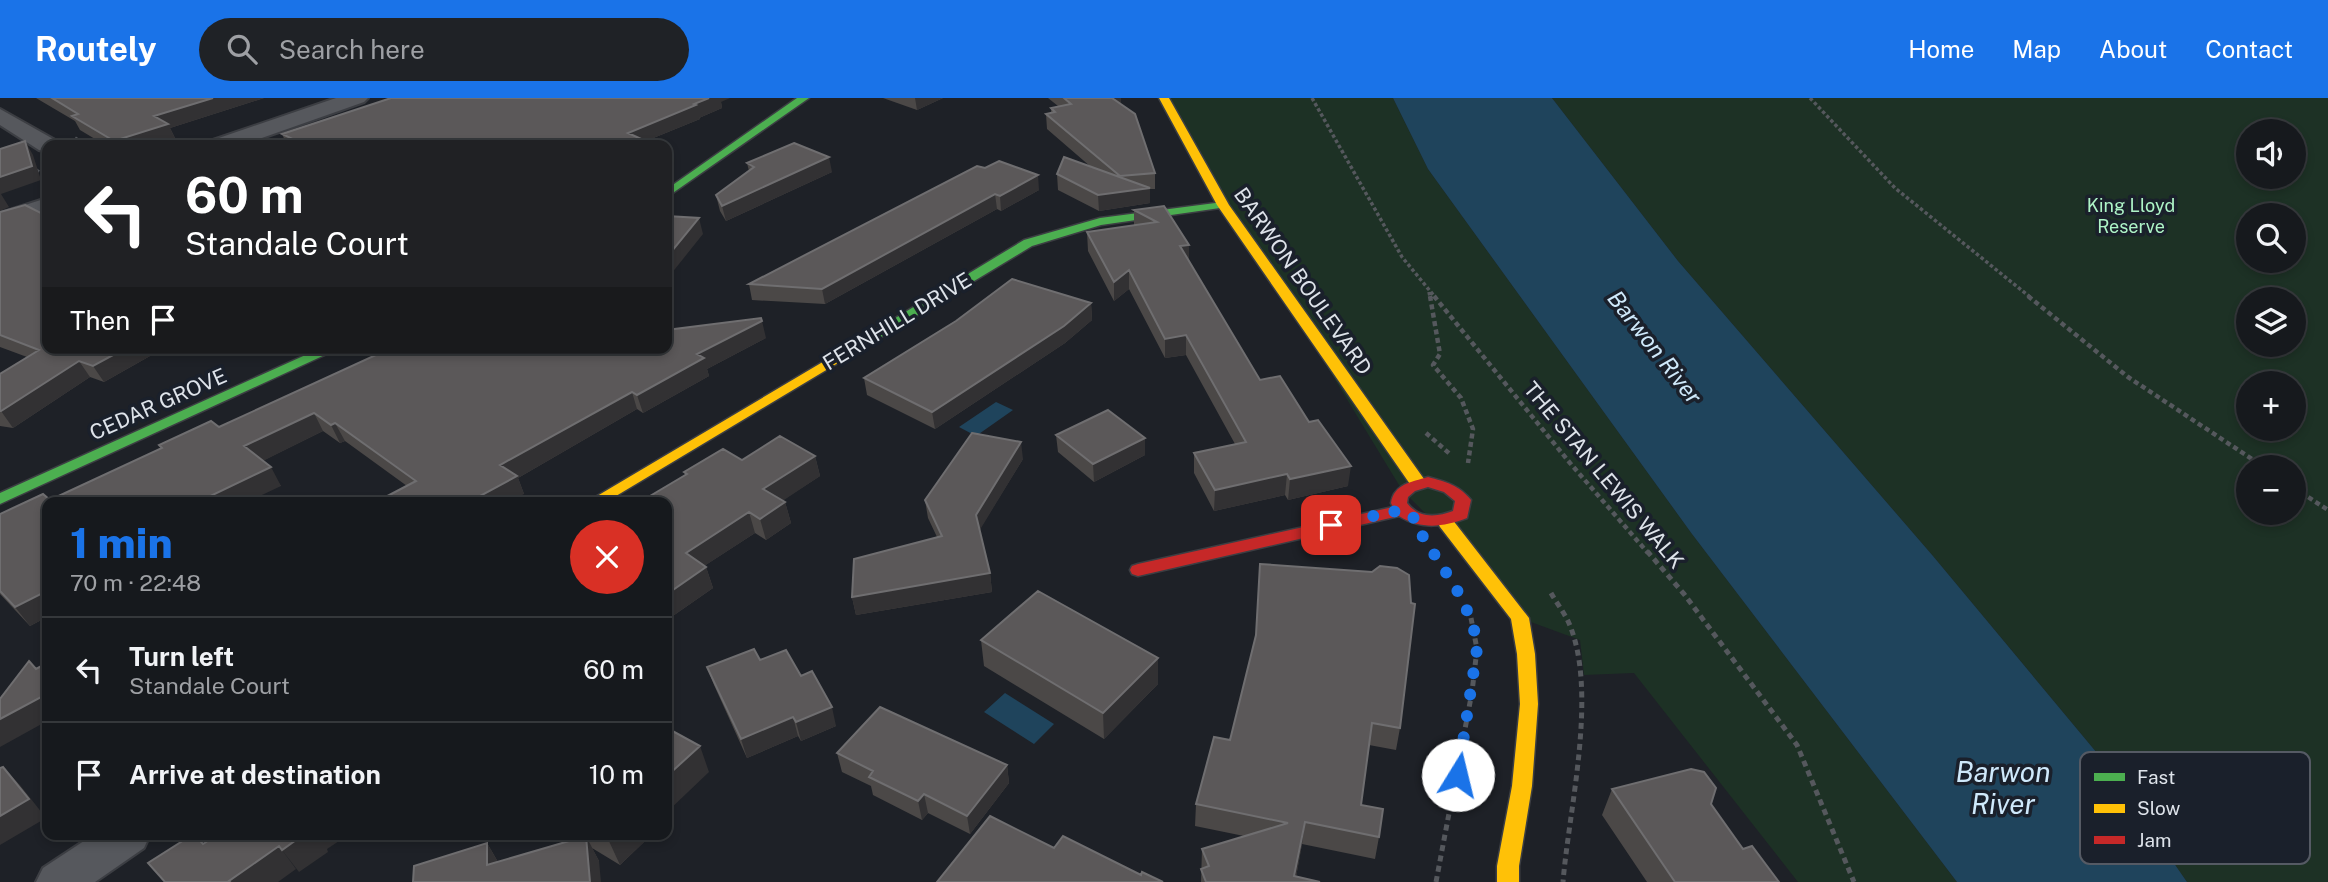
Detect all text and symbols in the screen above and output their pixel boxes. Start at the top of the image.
search box [199,18,689,81]
text: Routely [35,30,157,68]
icon: search [223,30,261,68]
text: Search here [279,34,425,65]
text: Home [1908,35,1974,63]
text: Map [2012,35,2061,63]
text: About [2099,35,2167,63]
text: Contact [2205,35,2293,63]
map controls [2236,119,2306,525]
button: sound [2236,119,2306,189]
text: 60 m [185,166,304,224]
icon: left [70,168,161,259]
street label: BARWON BOULEVARD [1229,182,1377,380]
park label: King Lloyd Reserve [2087,195,2175,237]
button: search [2236,203,2306,273]
text: Standale Court [185,225,409,262]
street label: FERNHILL DRIVE [818,267,976,375]
water label: Barwon River [1602,285,1708,409]
button: layers [2236,287,2306,357]
icon: arrive [144,301,182,339]
text: Then [70,305,130,336]
street label: CEDAR GROVE [86,363,230,445]
button: + [2236,371,2306,441]
street label: THE STAN LEWIS WALK [1519,377,1689,573]
button: − [2236,455,2306,525]
pin [1301,495,1361,555]
icon: arrive [1312,506,1350,544]
text: 1 min [70,518,173,567]
button: close [570,520,644,594]
text: 70 m · 22:48 [70,569,201,596]
text: Turn left [129,641,234,672]
icon: left [70,651,108,689]
text: 60 m [583,654,644,685]
text: Standale Court [129,672,290,699]
position arrow [1421,738,1495,812]
legend [2080,752,2310,864]
water label: Barwon River [1955,755,2051,820]
icon: arrive [70,756,108,794]
text: Arrive at destination [129,759,381,790]
text: 10 m [589,759,644,790]
text: Fast [2137,766,2175,788]
text: Slow [2137,797,2181,819]
text: Jam [2137,829,2171,851]

